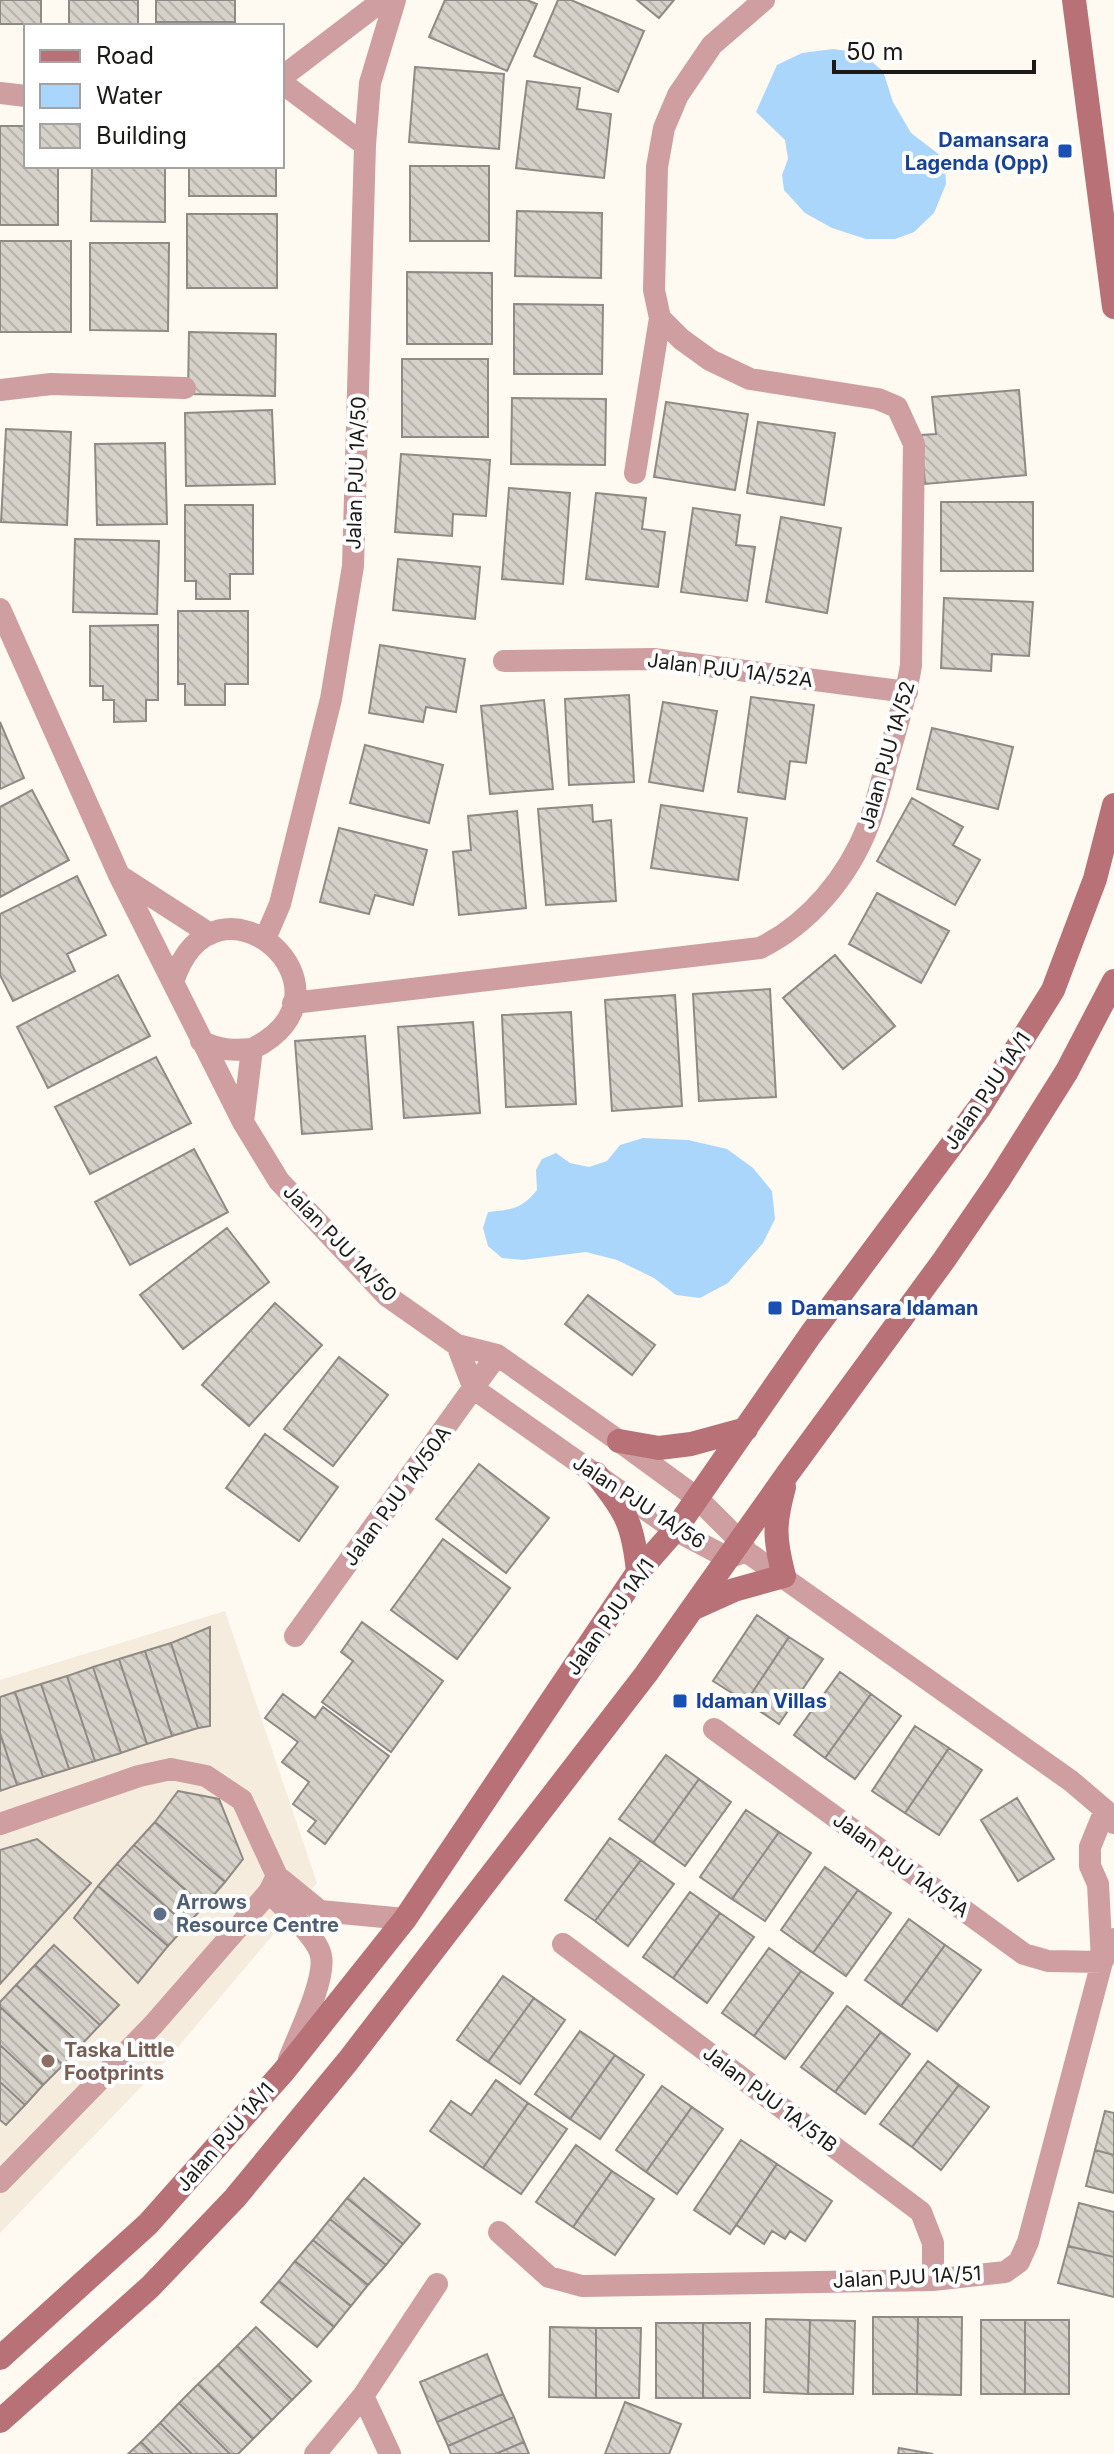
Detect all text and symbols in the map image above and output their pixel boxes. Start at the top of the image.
legend [24,24,284,168]
scale bar [834,24,1034,74]
text: 50 m [846,37,904,66]
text: Road [96,41,154,70]
text: Water [96,81,163,110]
text: Building [96,121,187,150]
place label: Damansara Lagenda (Opp) [905,128,1049,175]
marker: Damansara Lagenda (Opp) [1056,142,1074,160]
street label: Jalan PJU 1A/50 [341,396,371,550]
street label: Jalan PJU 1A/52A [646,648,814,692]
street label: Jalan PJU 1A/52 [854,678,920,832]
street label: Jalan PJU 1A/1 [939,1028,1035,1154]
street label: Jalan PJU 1A/50 [278,1180,402,1306]
place label: Damansara Idaman [791,1296,979,1320]
marker: Damansara Idaman [766,1299,784,1317]
street label: Jalan PJU 1A/50A [338,1421,456,1571]
street label: Jalan PJU 1A/56 [568,1450,710,1554]
street label: Jalan PJU 1A/1 [561,1554,659,1680]
place label: Idaman Villas [696,1689,827,1713]
marker: Idaman Villas [671,1692,689,1710]
street label: Jalan PJU 1A/51A [828,1808,974,1923]
place label: Arrows Resource Centre [176,1890,339,1937]
marker: Arrows Resource Centre [151,1905,169,1923]
place label: Taska Little Footprints [64,2038,175,2085]
street label: Jalan PJU 1A/51B [698,2041,842,2157]
marker: Taska Little Footprints [39,2052,57,2070]
street label: Jalan PJU 1A/1 [171,2078,279,2196]
street label: Jalan PJU 1A/51 [832,2261,982,2293]

